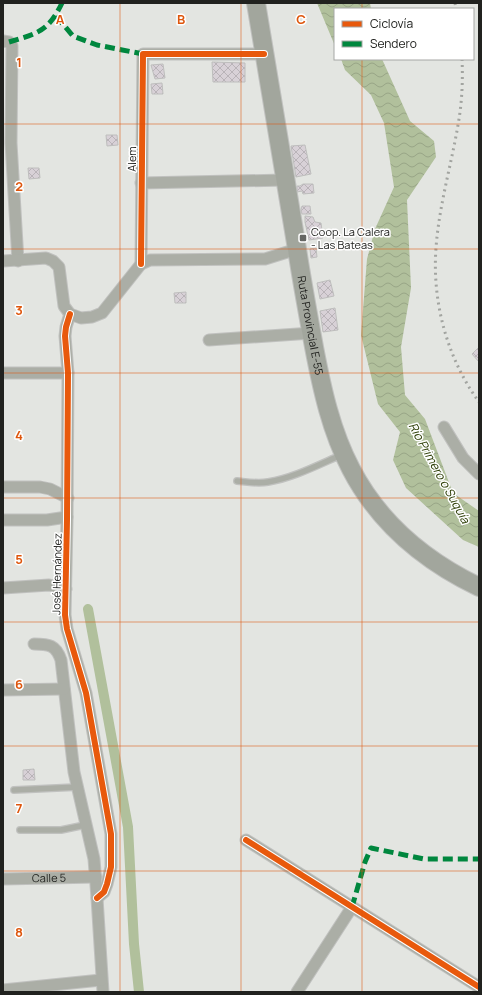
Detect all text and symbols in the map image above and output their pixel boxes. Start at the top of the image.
legend [334,8,474,60]
text: A [56,10,65,28]
text: B [177,10,185,28]
text: C [296,10,306,28]
text: Ciclovía [370,15,413,32]
text: Sendero [370,35,417,52]
text: 1 [16,53,22,71]
street label: Alem [124,146,139,172]
text: 2 [15,177,23,195]
place label: Coop. La Calera - Las Bateas [311,224,390,252]
marker: Coop. La Calera - Las Bateas [298,233,308,243]
street label: Ruta Provincial E-55 [294,275,327,376]
text: 3 [15,301,23,319]
water label: Río Primero o Suquía [405,419,475,527]
text: 4 [15,426,23,444]
street label: José Hernández [48,533,65,615]
text: 5 [15,550,23,568]
text: 6 [15,675,23,693]
text: 7 [16,799,23,817]
street label: Calle 5 [32,870,66,885]
text: 8 [15,923,23,941]

